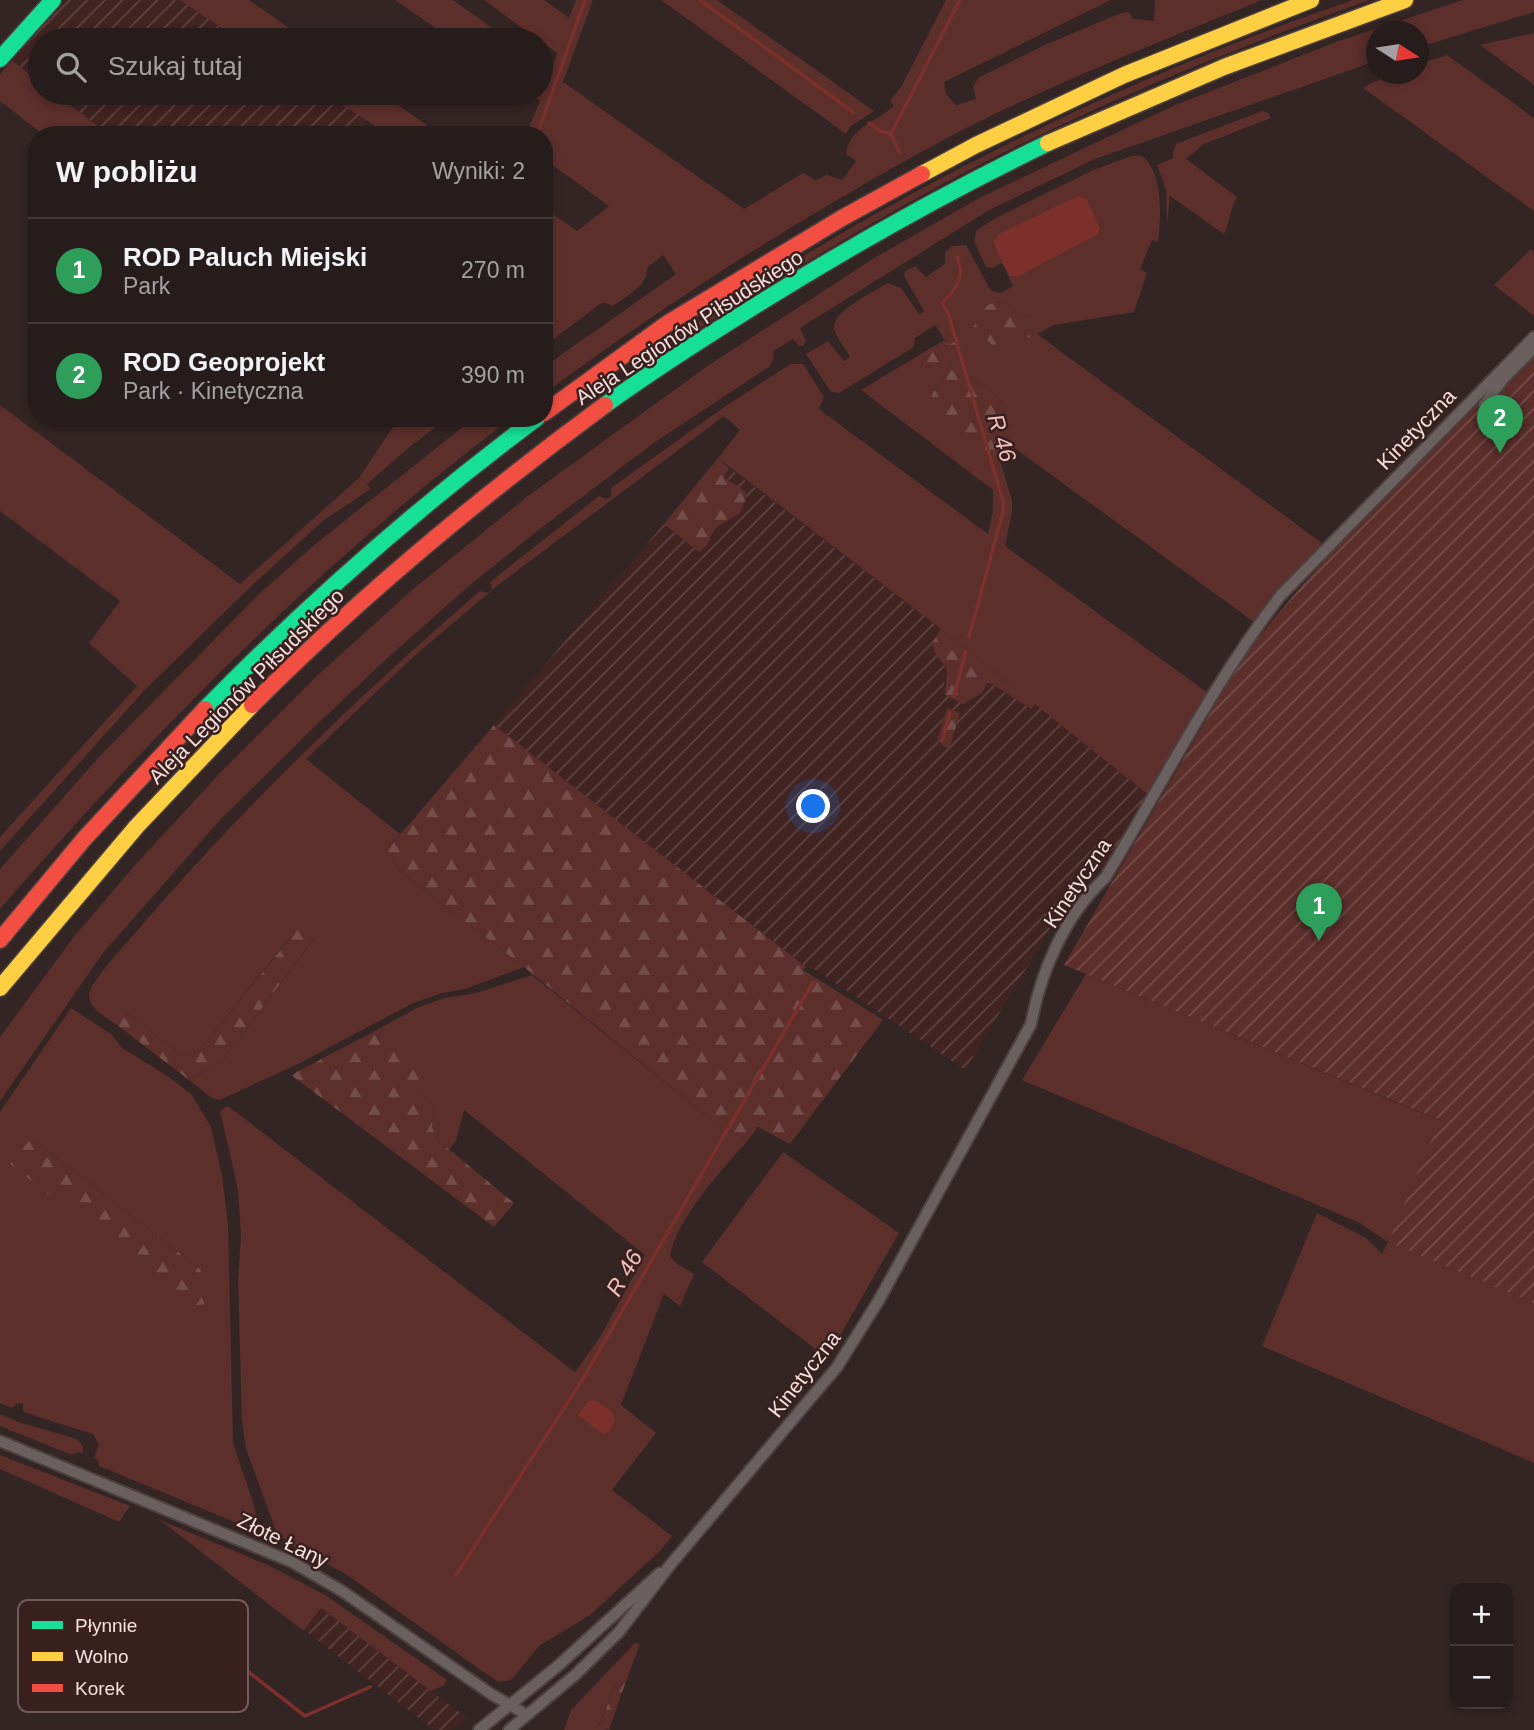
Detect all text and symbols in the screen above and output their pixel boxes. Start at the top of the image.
north arrow [1366,21,1429,84]
search box [28,28,553,105]
icon: search [52,48,90,86]
text: Szukaj tutaj [108,51,242,81]
text: W pobliżu [56,155,198,188]
text: Wyniki: 2 [432,158,525,184]
text: ROD Paluch Miejski [123,242,367,272]
street label: Aleja Legionów Piłsudskiego [571,245,807,409]
text: 1 [73,257,85,283]
text: 270 m [461,257,525,283]
text: Park [123,273,170,299]
text: ROD Geoprojekt [123,347,325,377]
text: 2 [73,362,85,388]
text: 390 m [461,362,525,388]
text: Park · Kinetyczna [123,378,303,404]
street label: Kinetyczna [1372,384,1460,474]
pin: 2 [1477,395,1523,453]
water label: R 46 [982,411,1022,465]
street label: Aleja Legionów Piłsudskiego [144,584,348,788]
your location [796,789,830,823]
street label: Kinetyczna [1039,834,1115,932]
pin: 1 [1296,883,1342,941]
water label: R 46 [601,1245,648,1301]
street label: Kinetyczna [763,1326,845,1422]
street label: Złote Łany [234,1508,333,1572]
map controls [1450,1583,1513,1709]
button: + [1450,1583,1513,1646]
legend [18,1600,248,1712]
text: Płynnie [75,1615,137,1636]
text: Wolno [75,1646,129,1667]
button: − [1450,1646,1513,1709]
text: Korek [75,1678,125,1699]

